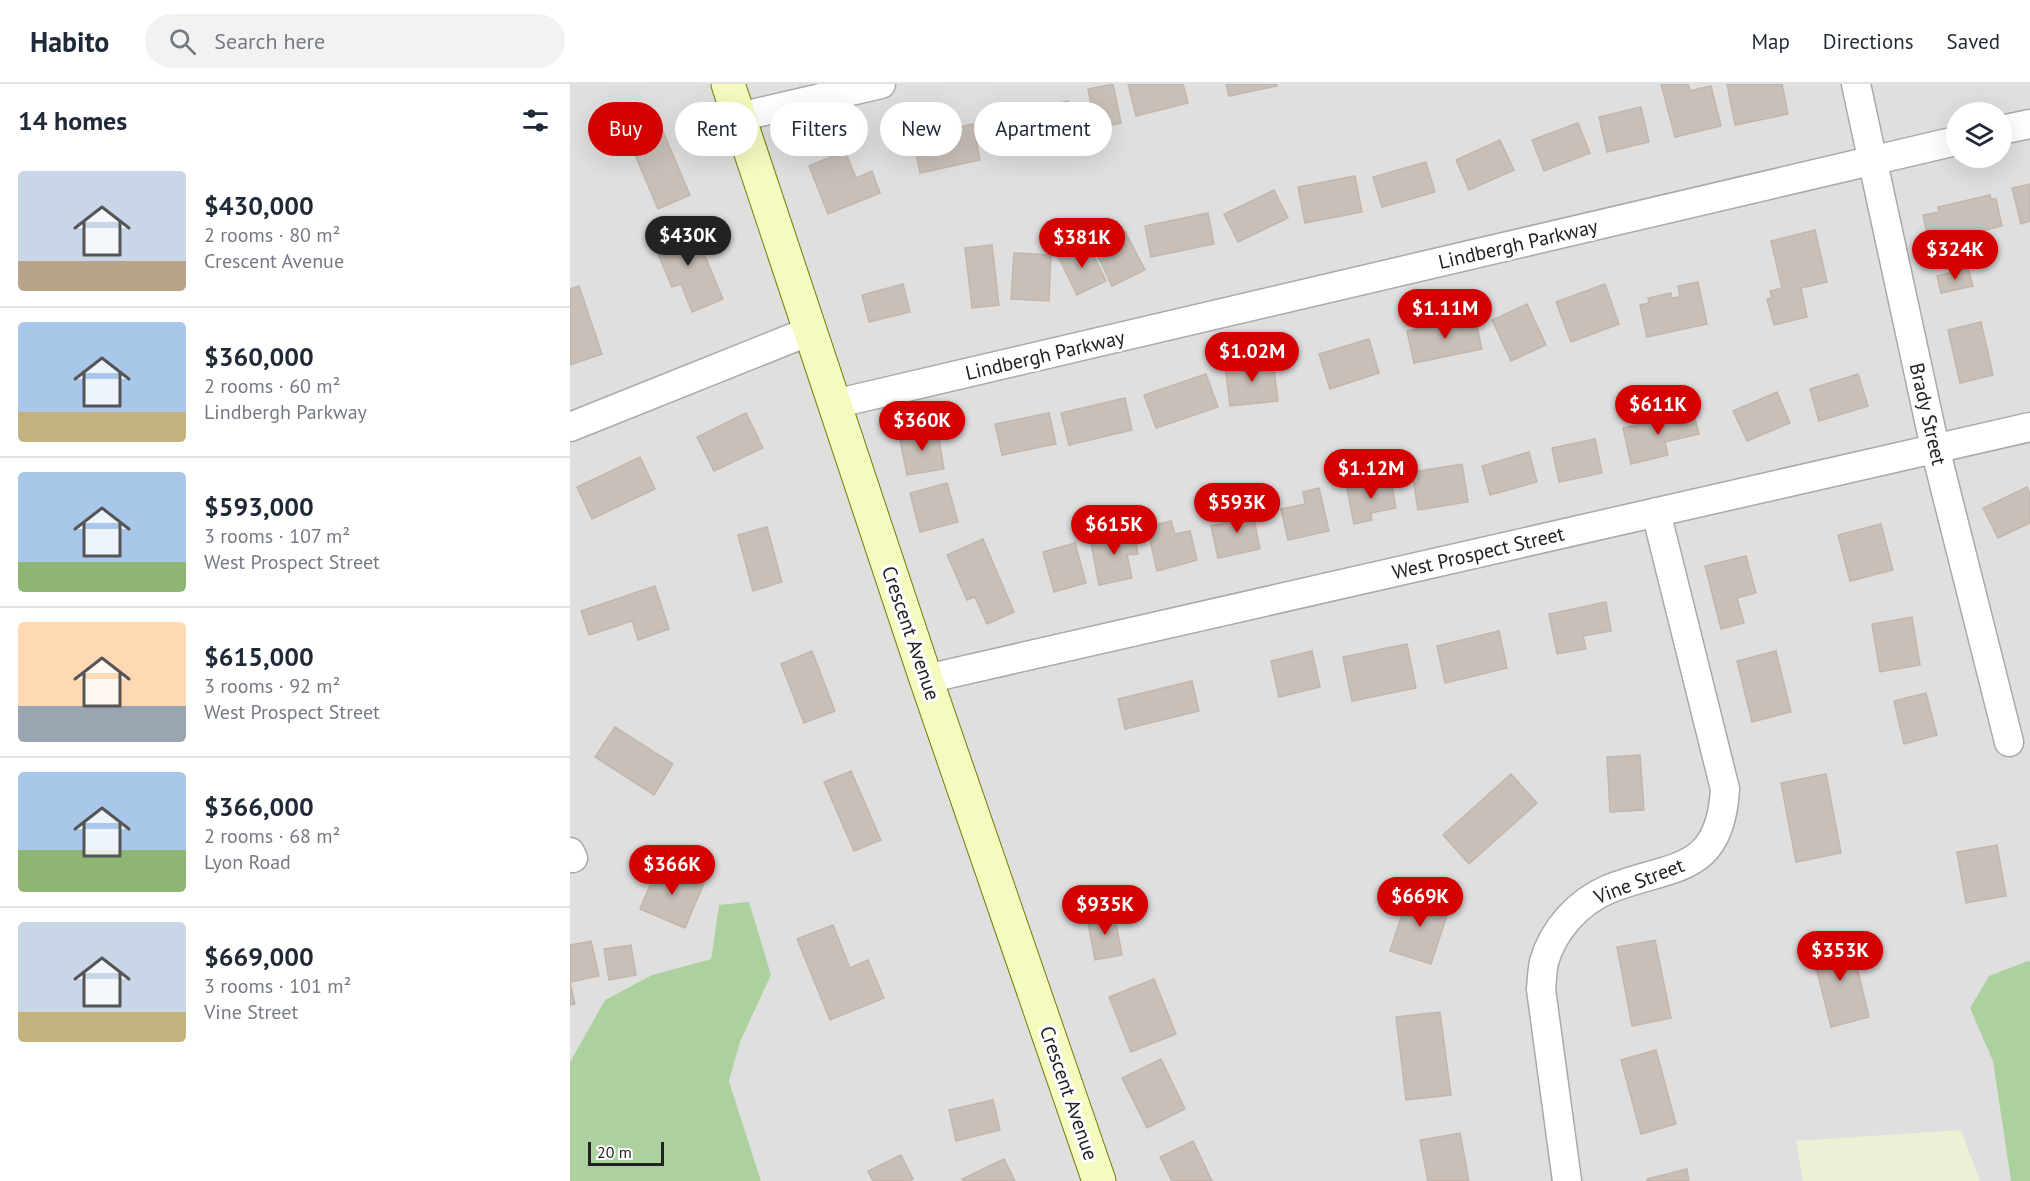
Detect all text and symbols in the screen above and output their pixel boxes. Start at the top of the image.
search box [145,14,565,68]
text: Habito [30,23,109,60]
icon: search [166,25,199,58]
text: Search here [214,27,325,55]
text: Map [1751,28,1790,55]
text: Directions [1823,28,1914,55]
text: Saved [1947,28,2000,55]
chip: Buy [588,102,663,156]
chip: Rent [675,102,758,156]
chip: Filters [770,102,868,156]
chip: New [880,102,962,156]
chip: Apartment [974,102,1112,156]
map controls [1946,102,2012,168]
button: layers [1946,102,2012,168]
text: 14 homes [18,104,127,137]
icon: filters [519,104,552,137]
text: $430,000 [204,189,314,222]
icon: home [66,195,138,267]
street label: Lindbergh Parkway [1436,213,1601,275]
pin: $430K [646,216,730,267]
pin: $381K [1040,218,1124,269]
text: 2 rooms · 80 m² [204,222,340,248]
text: $430K [659,222,717,248]
text: $381K [1053,224,1111,250]
pin: $324K [1913,230,1997,281]
text: $324K [1926,236,1984,262]
text: Crescent Avenue [204,248,344,274]
pin: $1.11M [1396,289,1494,340]
text: $1.11M [1412,295,1478,321]
street label: Lindbergh Parkway [963,324,1128,386]
pin: $1.02M [1203,332,1301,383]
text: $1.02M [1219,338,1285,364]
text: $360,000 [204,340,314,373]
icon: home [66,346,138,418]
street label: Brady Street [1904,360,1952,468]
text: 2 rooms · 60 m² [204,373,340,399]
pin: $611K [1616,385,1700,436]
text: $611K [1629,391,1687,417]
text: Lindbergh Parkway [204,399,367,425]
pin: $360K [880,401,964,452]
text: $360K [893,407,951,433]
pin: $1.12M [1322,449,1420,500]
text: $1.12M [1338,455,1404,481]
pin: $593K [1195,483,1279,534]
text: $593K [1208,489,1266,515]
text: $593,000 [204,490,314,523]
icon: home [66,496,138,568]
pin: $615K [1072,505,1156,556]
text: $615K [1085,511,1143,537]
street label: West Prospect Street [1389,521,1567,585]
text: 3 rooms · 107 m² [204,523,350,549]
text: West Prospect Street [204,549,380,575]
street label: Crescent Avenue [876,563,946,703]
text: $615,000 [204,640,314,673]
icon: home [66,646,138,718]
text: 3 rooms · 92 m² [204,673,340,699]
text: West Prospect Street [204,699,380,725]
text: $366,000 [204,790,314,823]
icon: home [66,796,138,868]
text: 2 rooms · 68 m² [204,823,340,849]
pin: $366K [630,845,714,896]
text: Lyon Road [204,849,291,875]
text: $366K [643,851,701,877]
street label: Vine Street [1589,852,1688,910]
pin: $669K [1378,877,1462,928]
text: $669K [1391,883,1449,909]
pin: $935K [1063,885,1147,936]
text: $935K [1076,891,1134,917]
pin: $353K [1798,931,1882,982]
text: $353K [1811,937,1869,963]
text: $669,000 [204,940,314,973]
icon: home [66,946,138,1018]
text: 3 rooms · 101 m² [204,973,351,999]
text: Vine Street [204,999,298,1025]
street label: Crescent Avenue [1034,1023,1104,1163]
scale bar [588,1139,664,1166]
text: 20 m [597,1142,632,1162]

